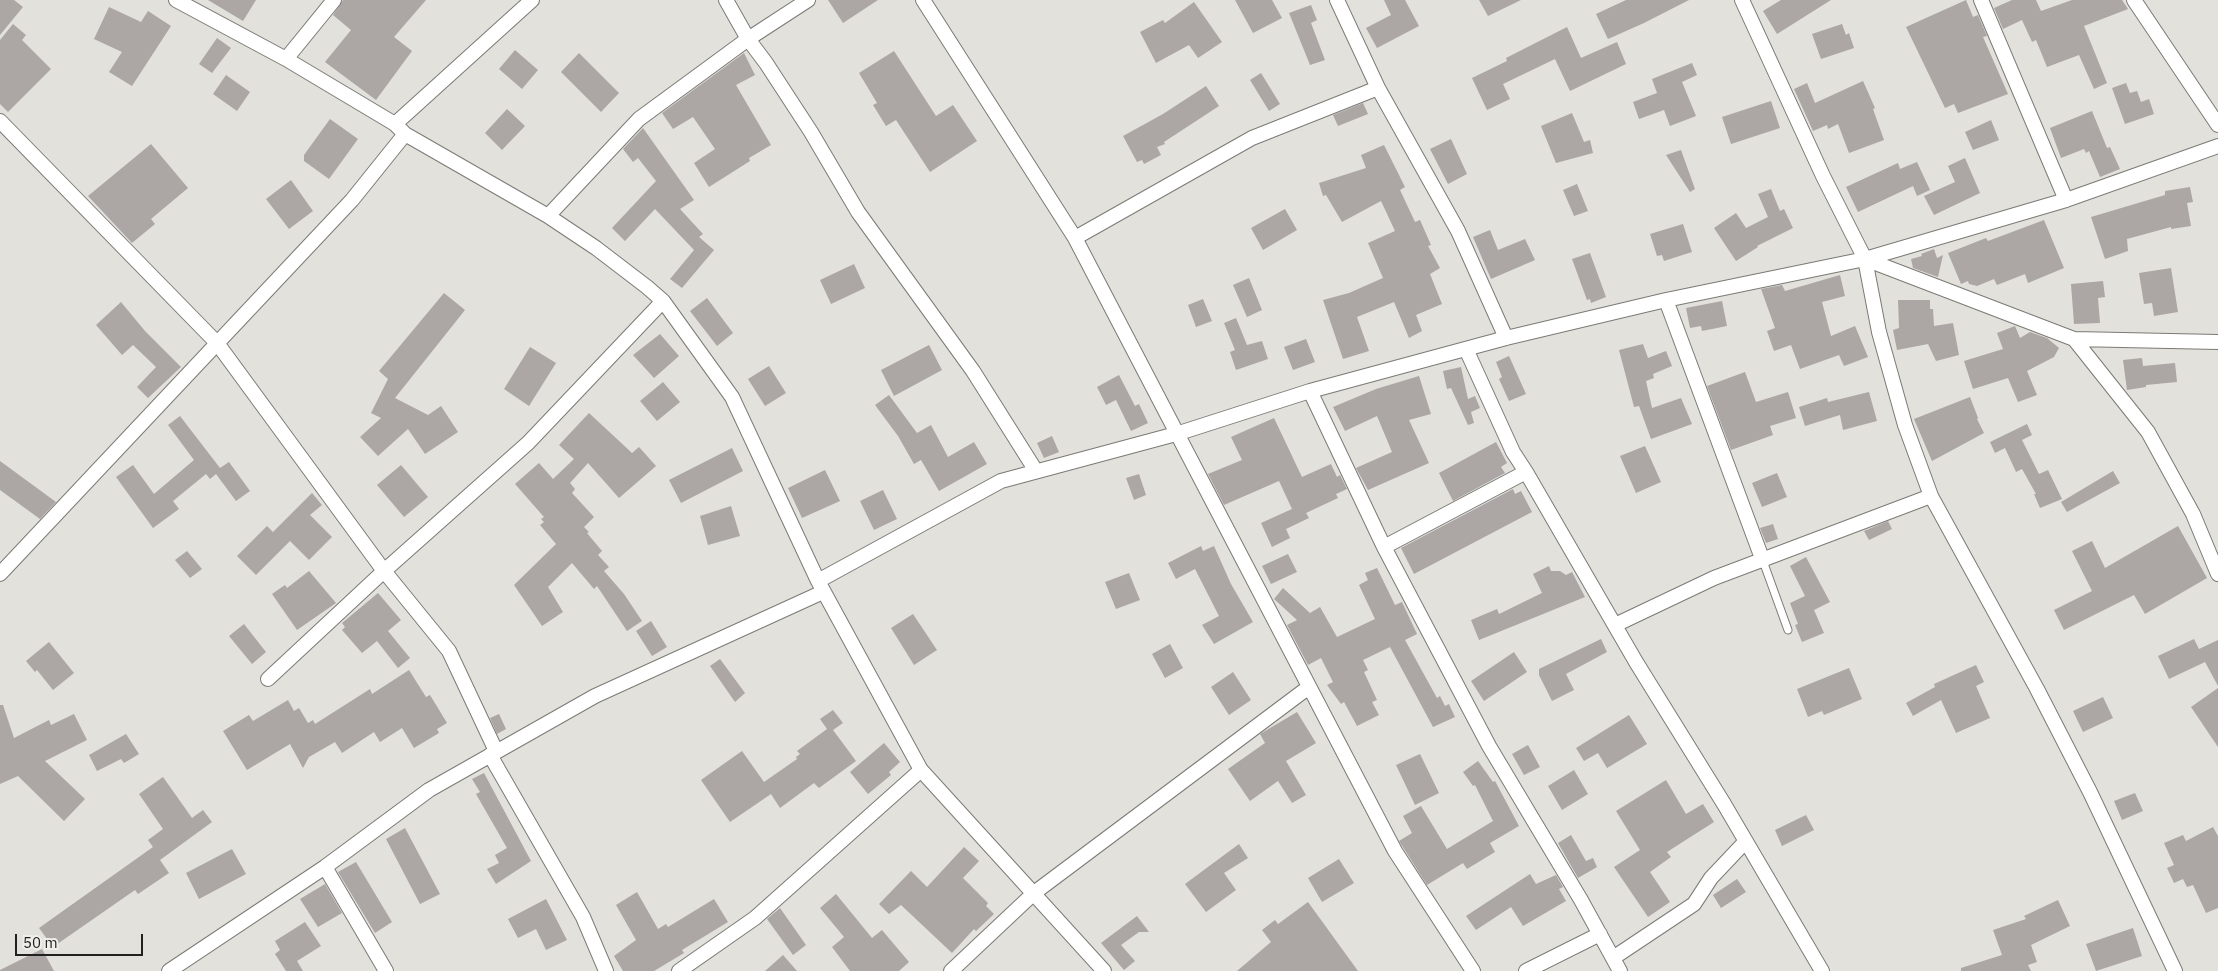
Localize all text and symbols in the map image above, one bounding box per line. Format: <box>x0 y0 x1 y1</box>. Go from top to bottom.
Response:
scale bar <box>18 924 145 956</box>
text: 50 m <box>23 933 58 952</box>

